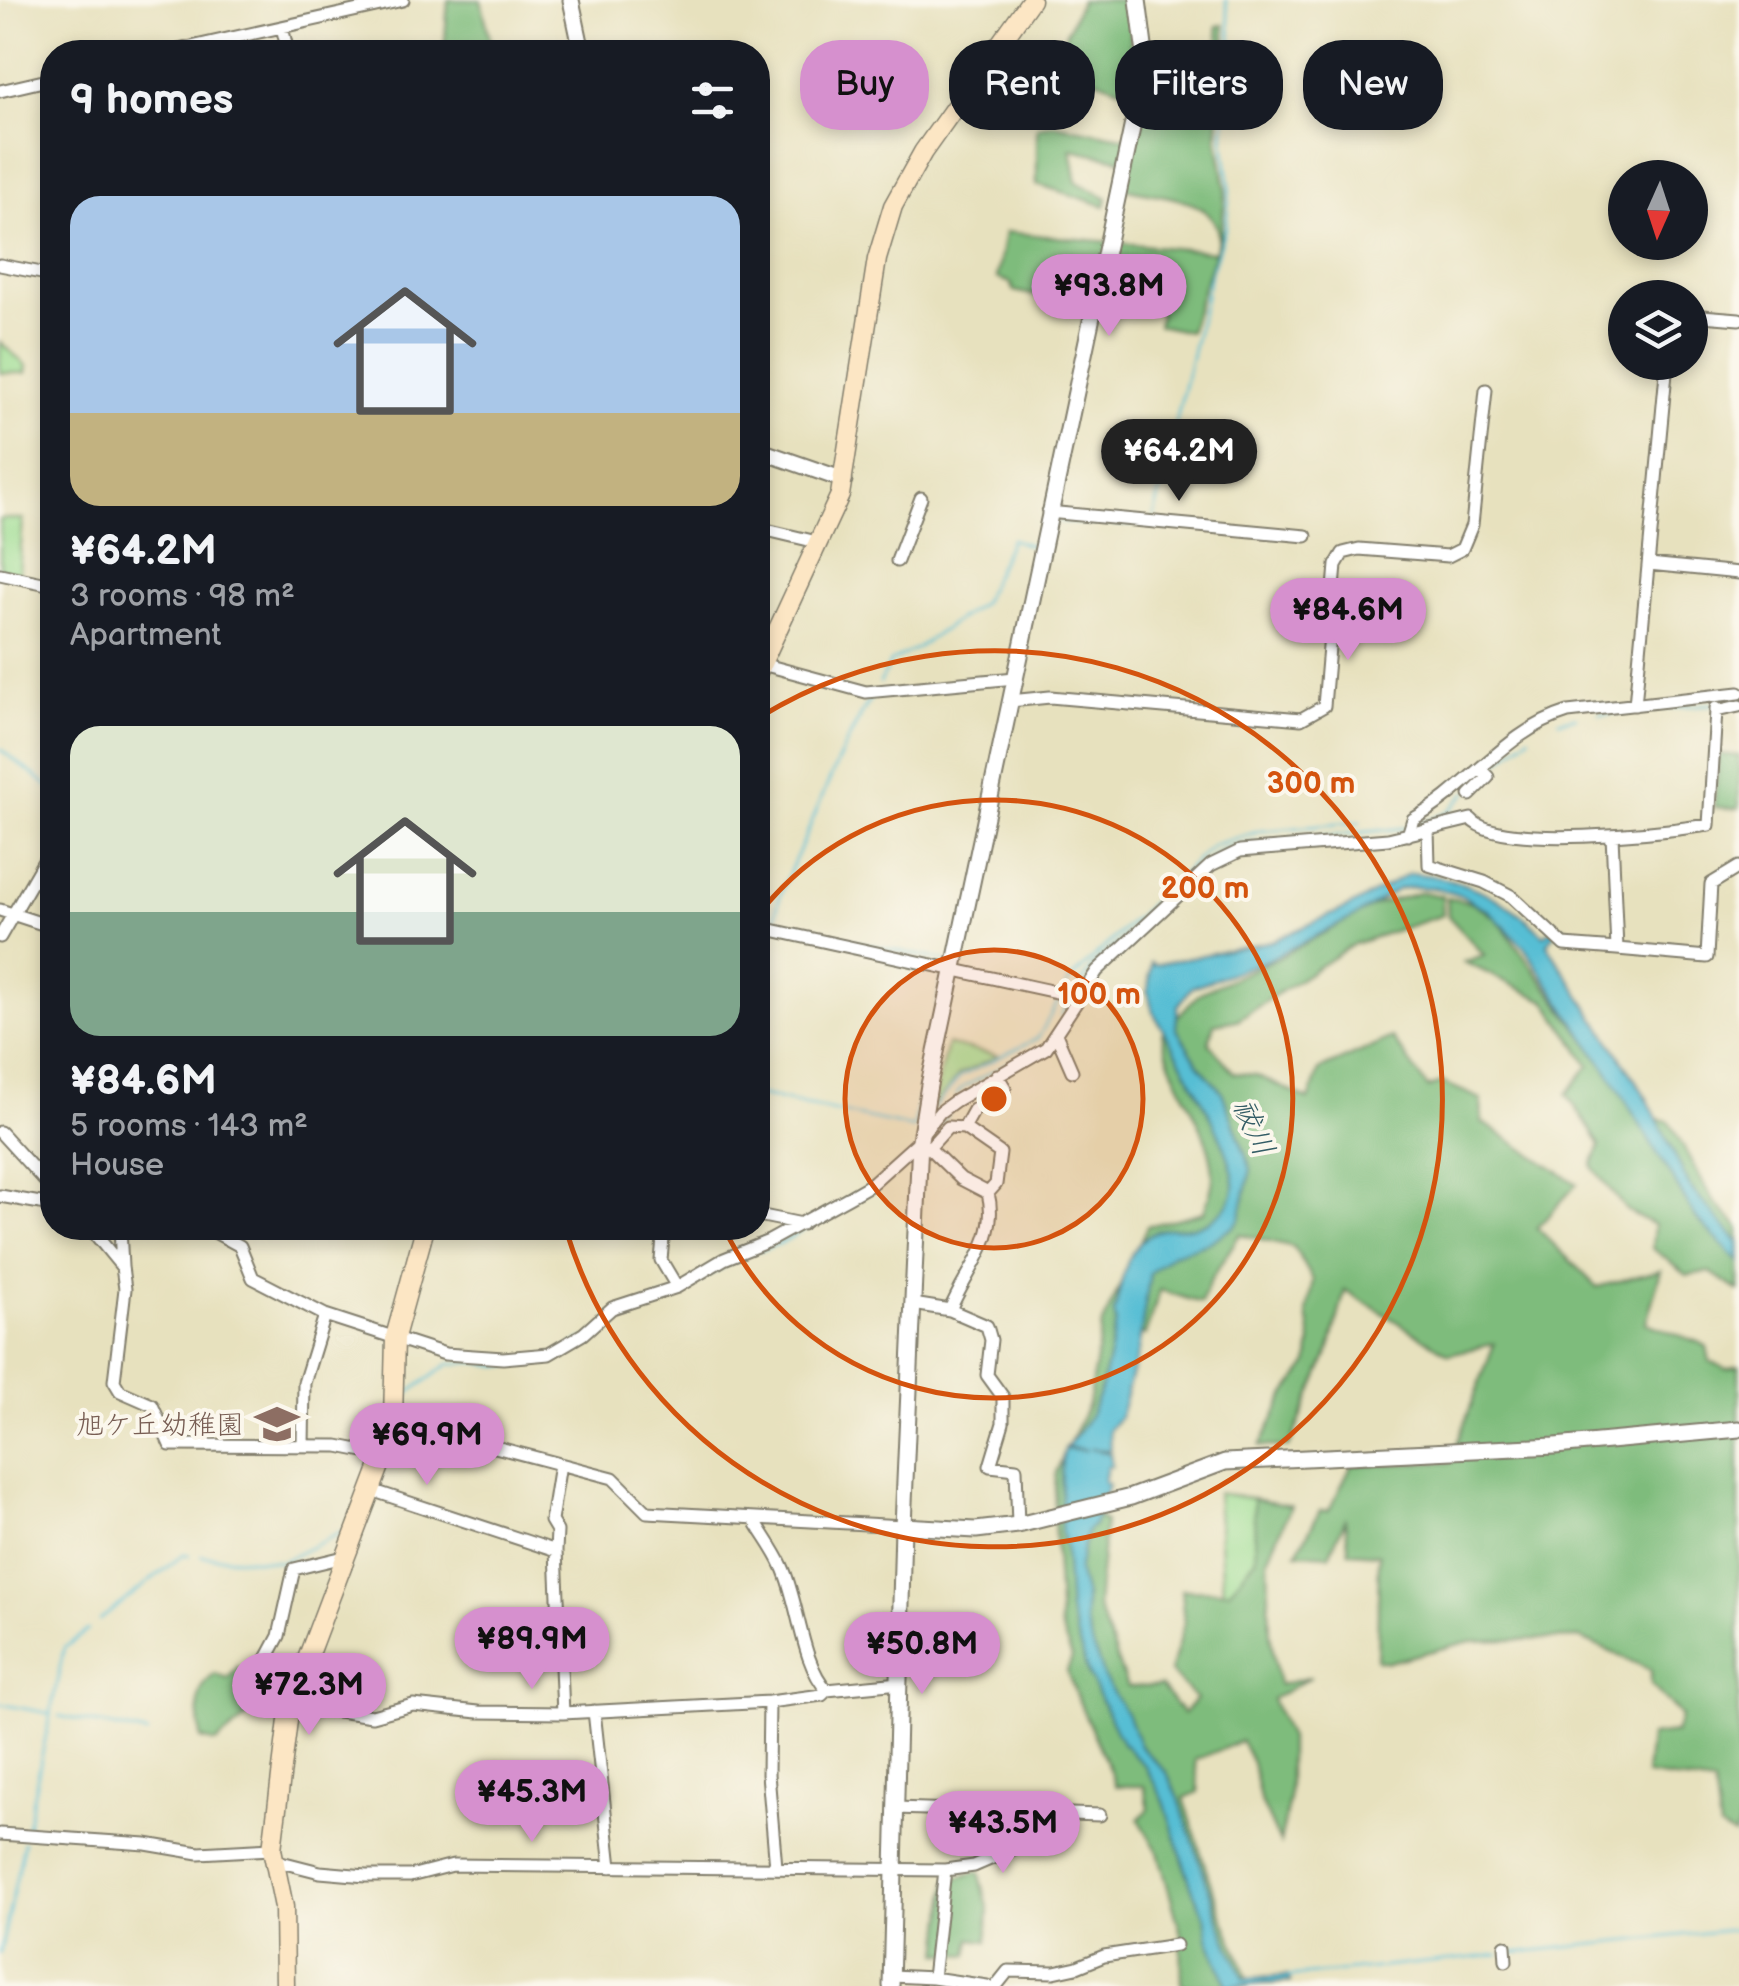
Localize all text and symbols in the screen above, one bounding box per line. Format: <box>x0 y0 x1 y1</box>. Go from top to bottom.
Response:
chip: Buy <box>800 40 929 130</box>
chip: Rent <box>949 40 1095 130</box>
chip: Filters <box>1115 40 1283 130</box>
chip: New <box>1303 40 1443 130</box>
icon: filters <box>685 73 740 128</box>
text: 9 homes <box>70 75 233 126</box>
north arrow <box>1608 160 1708 260</box>
map controls <box>1608 160 1708 380</box>
pin: ¥93.8M <box>1028 254 1190 339</box>
icon: home <box>315 261 495 441</box>
text: ¥93.8M <box>1054 267 1164 306</box>
button: layers <box>1608 280 1708 380</box>
pin: ¥64.2M <box>1098 419 1260 504</box>
text: ¥64.2M <box>1123 432 1235 471</box>
text: ¥64.2M <box>70 526 217 577</box>
text: 3 rooms · 98 m² <box>70 577 295 616</box>
pin: ¥84.6M <box>1267 578 1429 663</box>
text: ¥84.6M <box>1292 591 1404 630</box>
text: Apartment <box>70 616 221 655</box>
text: 300 m <box>1267 766 1355 802</box>
icon: home <box>315 791 495 971</box>
text: 200 m <box>1161 871 1249 907</box>
text: 100 m <box>1057 977 1141 1013</box>
text: ¥84.6M <box>70 1056 217 1107</box>
centre of rings <box>976 1081 1012 1117</box>
water label: 祓川 <box>1224 1093 1282 1162</box>
text: 5 rooms · 143 m² <box>70 1107 308 1146</box>
text: House <box>70 1146 164 1185</box>
school or university icon: 旭ケ丘幼稚園 <box>253 1400 301 1448</box>
pin: ¥69.9M <box>346 1403 508 1488</box>
place label: 旭ケ丘幼稚園 <box>76 1409 244 1442</box>
text: ¥69.9M <box>371 1416 483 1455</box>
pin: ¥89.9M <box>451 1607 613 1692</box>
pin: ¥50.8M <box>841 1612 1003 1697</box>
text: ¥89.9M <box>476 1620 588 1659</box>
text: ¥50.8M <box>866 1625 978 1664</box>
pin: ¥72.3M <box>228 1653 390 1738</box>
text: ¥72.3M <box>254 1666 364 1705</box>
pin: ¥45.3M <box>451 1760 613 1845</box>
text: ¥45.3M <box>477 1773 587 1812</box>
pin: ¥43.5M <box>922 1791 1084 1876</box>
text: ¥43.5M <box>948 1804 1058 1843</box>

